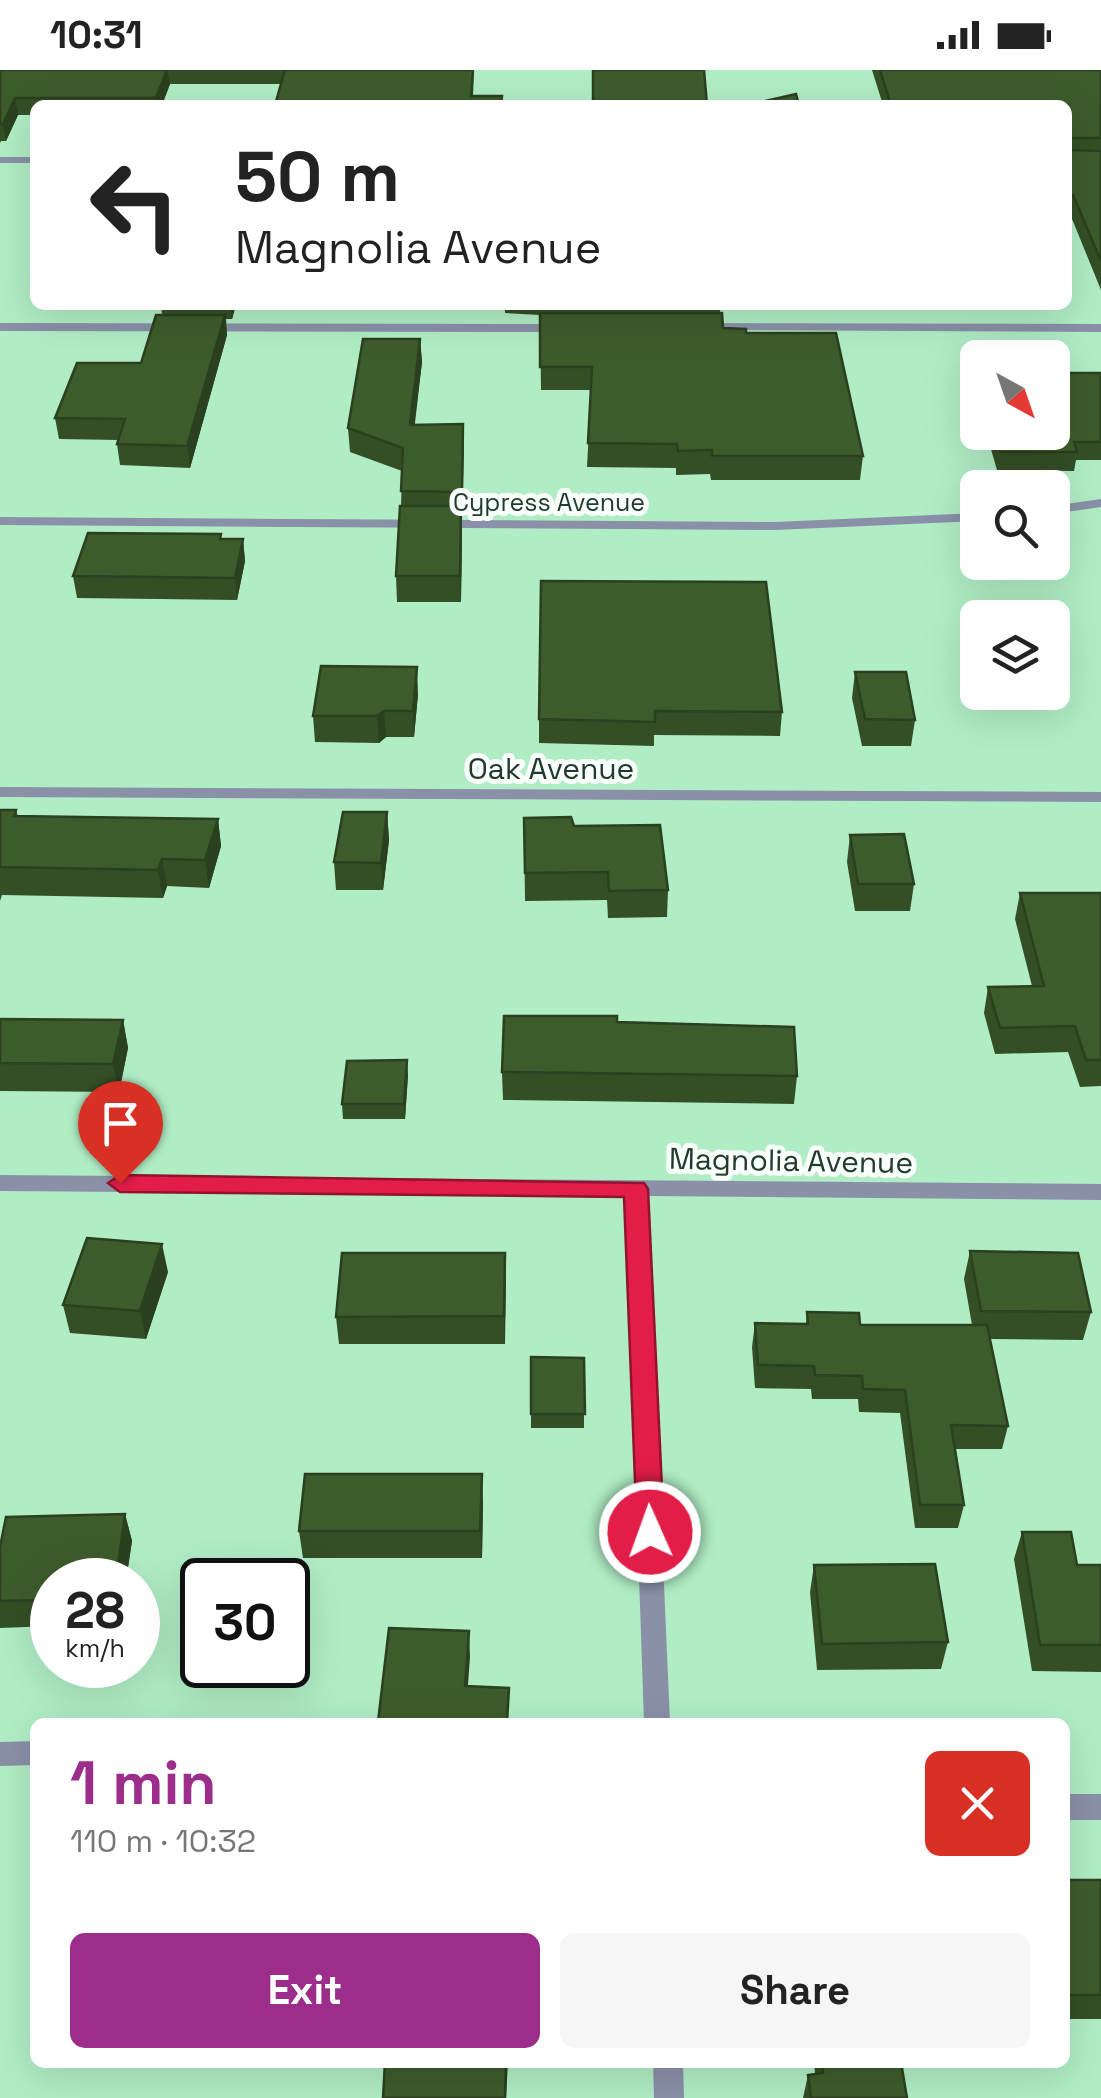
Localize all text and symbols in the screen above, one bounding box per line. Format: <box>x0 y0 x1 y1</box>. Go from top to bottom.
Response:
text: 10:31 <box>50 11 143 59</box>
text: 50 m <box>235 132 400 221</box>
icon: left <box>70 140 200 270</box>
text: Magnolia Avenue <box>235 219 601 276</box>
north arrow <box>960 340 1070 450</box>
map controls <box>960 340 1070 710</box>
button: search <box>960 470 1070 580</box>
street label: Cypress Avenue <box>453 486 645 518</box>
button: layers <box>960 600 1070 710</box>
street label: Oak Avenue <box>468 749 634 788</box>
pin <box>78 1081 163 1184</box>
icon: arrive <box>93 1096 148 1151</box>
street label: Magnolia Avenue <box>669 1139 913 1182</box>
position arrow <box>598 1480 702 1584</box>
speed limit sign: 30 <box>180 1558 310 1688</box>
text: 28 <box>65 1579 125 1643</box>
text: km/h <box>65 1632 125 1664</box>
text: 1 min <box>70 1745 217 1822</box>
button: close <box>925 1751 1030 1856</box>
text: 110 m · 10:32 <box>70 1821 256 1861</box>
button: Exit <box>70 1933 540 2048</box>
button: Share <box>560 1933 1030 2048</box>

